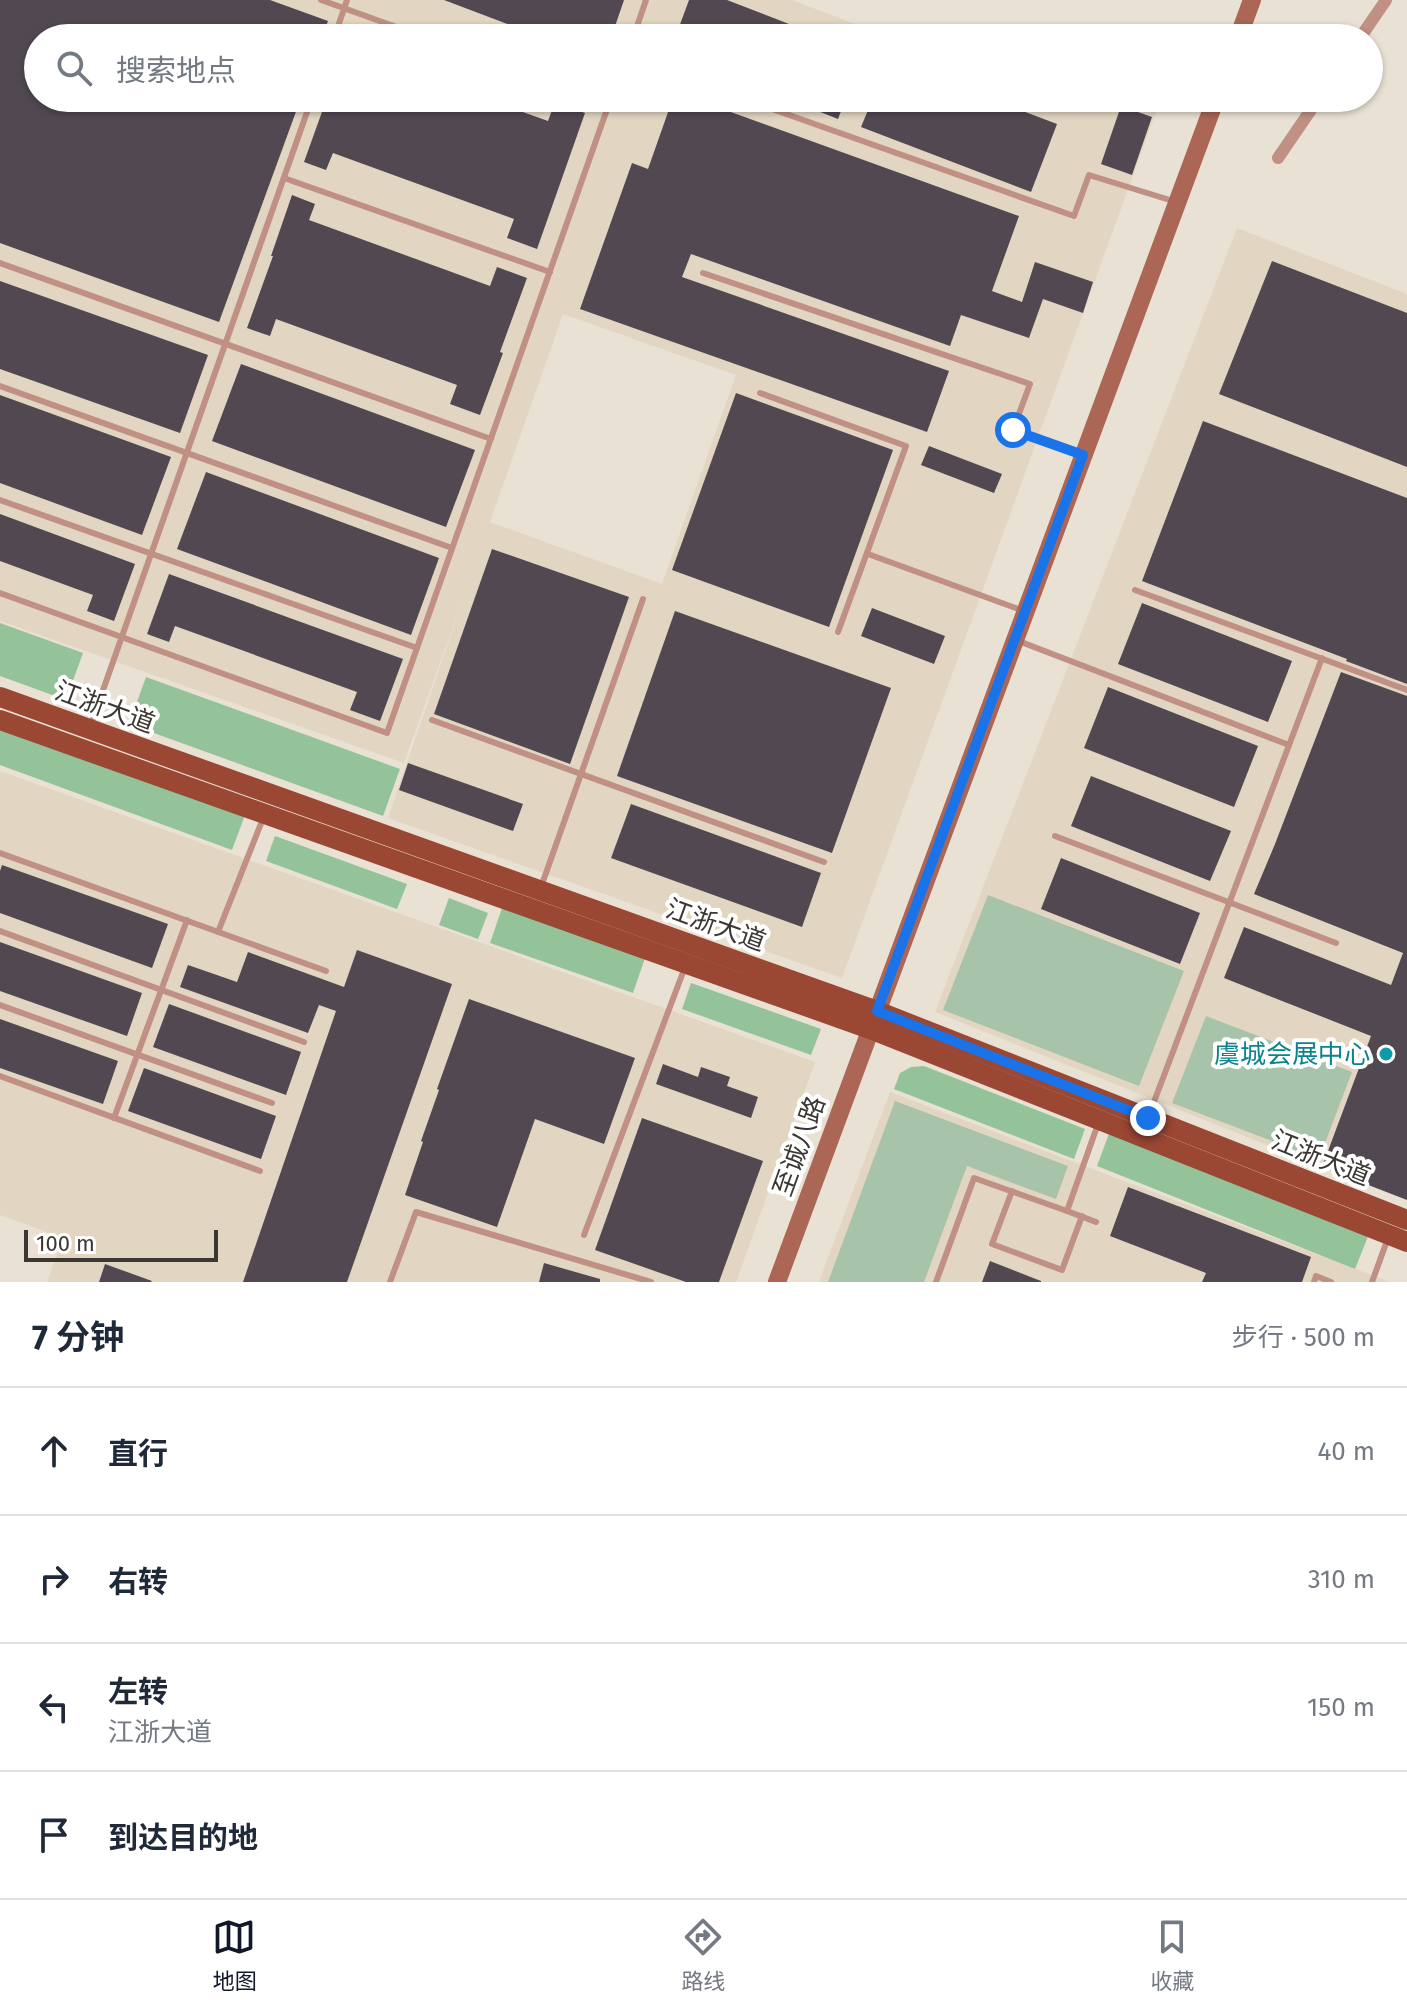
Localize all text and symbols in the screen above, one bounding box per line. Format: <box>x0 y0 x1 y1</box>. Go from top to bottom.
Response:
search box <box>24 24 1383 112</box>
icon: search <box>52 46 96 90</box>
text: 搜索地点 <box>116 53 236 89</box>
route start <box>995 412 1031 448</box>
street label: 江浙大道 <box>51 675 159 740</box>
street label: 江浙大道 <box>662 893 770 958</box>
place label: 虞城会展中心 <box>1214 1039 1370 1070</box>
marker: 虞城会展中心 <box>1377 1045 1395 1063</box>
street label: 至诚八路 <box>767 1092 832 1200</box>
route end <box>1130 1100 1166 1136</box>
street label: 江浙大道 <box>1267 1125 1375 1192</box>
scale bar <box>24 1226 218 1262</box>
text: 100 m <box>36 1230 95 1257</box>
text: 7 分钟 <box>32 1317 124 1358</box>
text: 步行 · 500 m <box>1232 1322 1375 1353</box>
icon: ahead <box>32 1429 76 1473</box>
text: 直行 <box>108 1436 168 1472</box>
text: 40 m <box>1317 1436 1375 1467</box>
icon: right <box>32 1557 76 1601</box>
text: 右转 <box>108 1564 168 1600</box>
text: 310 m <box>1308 1564 1375 1595</box>
text: 左转 <box>108 1674 168 1710</box>
icon: left <box>32 1685 76 1729</box>
text: 150 m <box>1307 1692 1375 1723</box>
text: 江浙大道 <box>108 1717 212 1748</box>
icon: arrive <box>32 1813 76 1857</box>
text: 到达目的地 <box>108 1820 258 1856</box>
tab: 地图 <box>212 1915 257 1995</box>
tab: 路线 <box>681 1915 726 1995</box>
tab: 收藏 <box>1150 1915 1195 1995</box>

